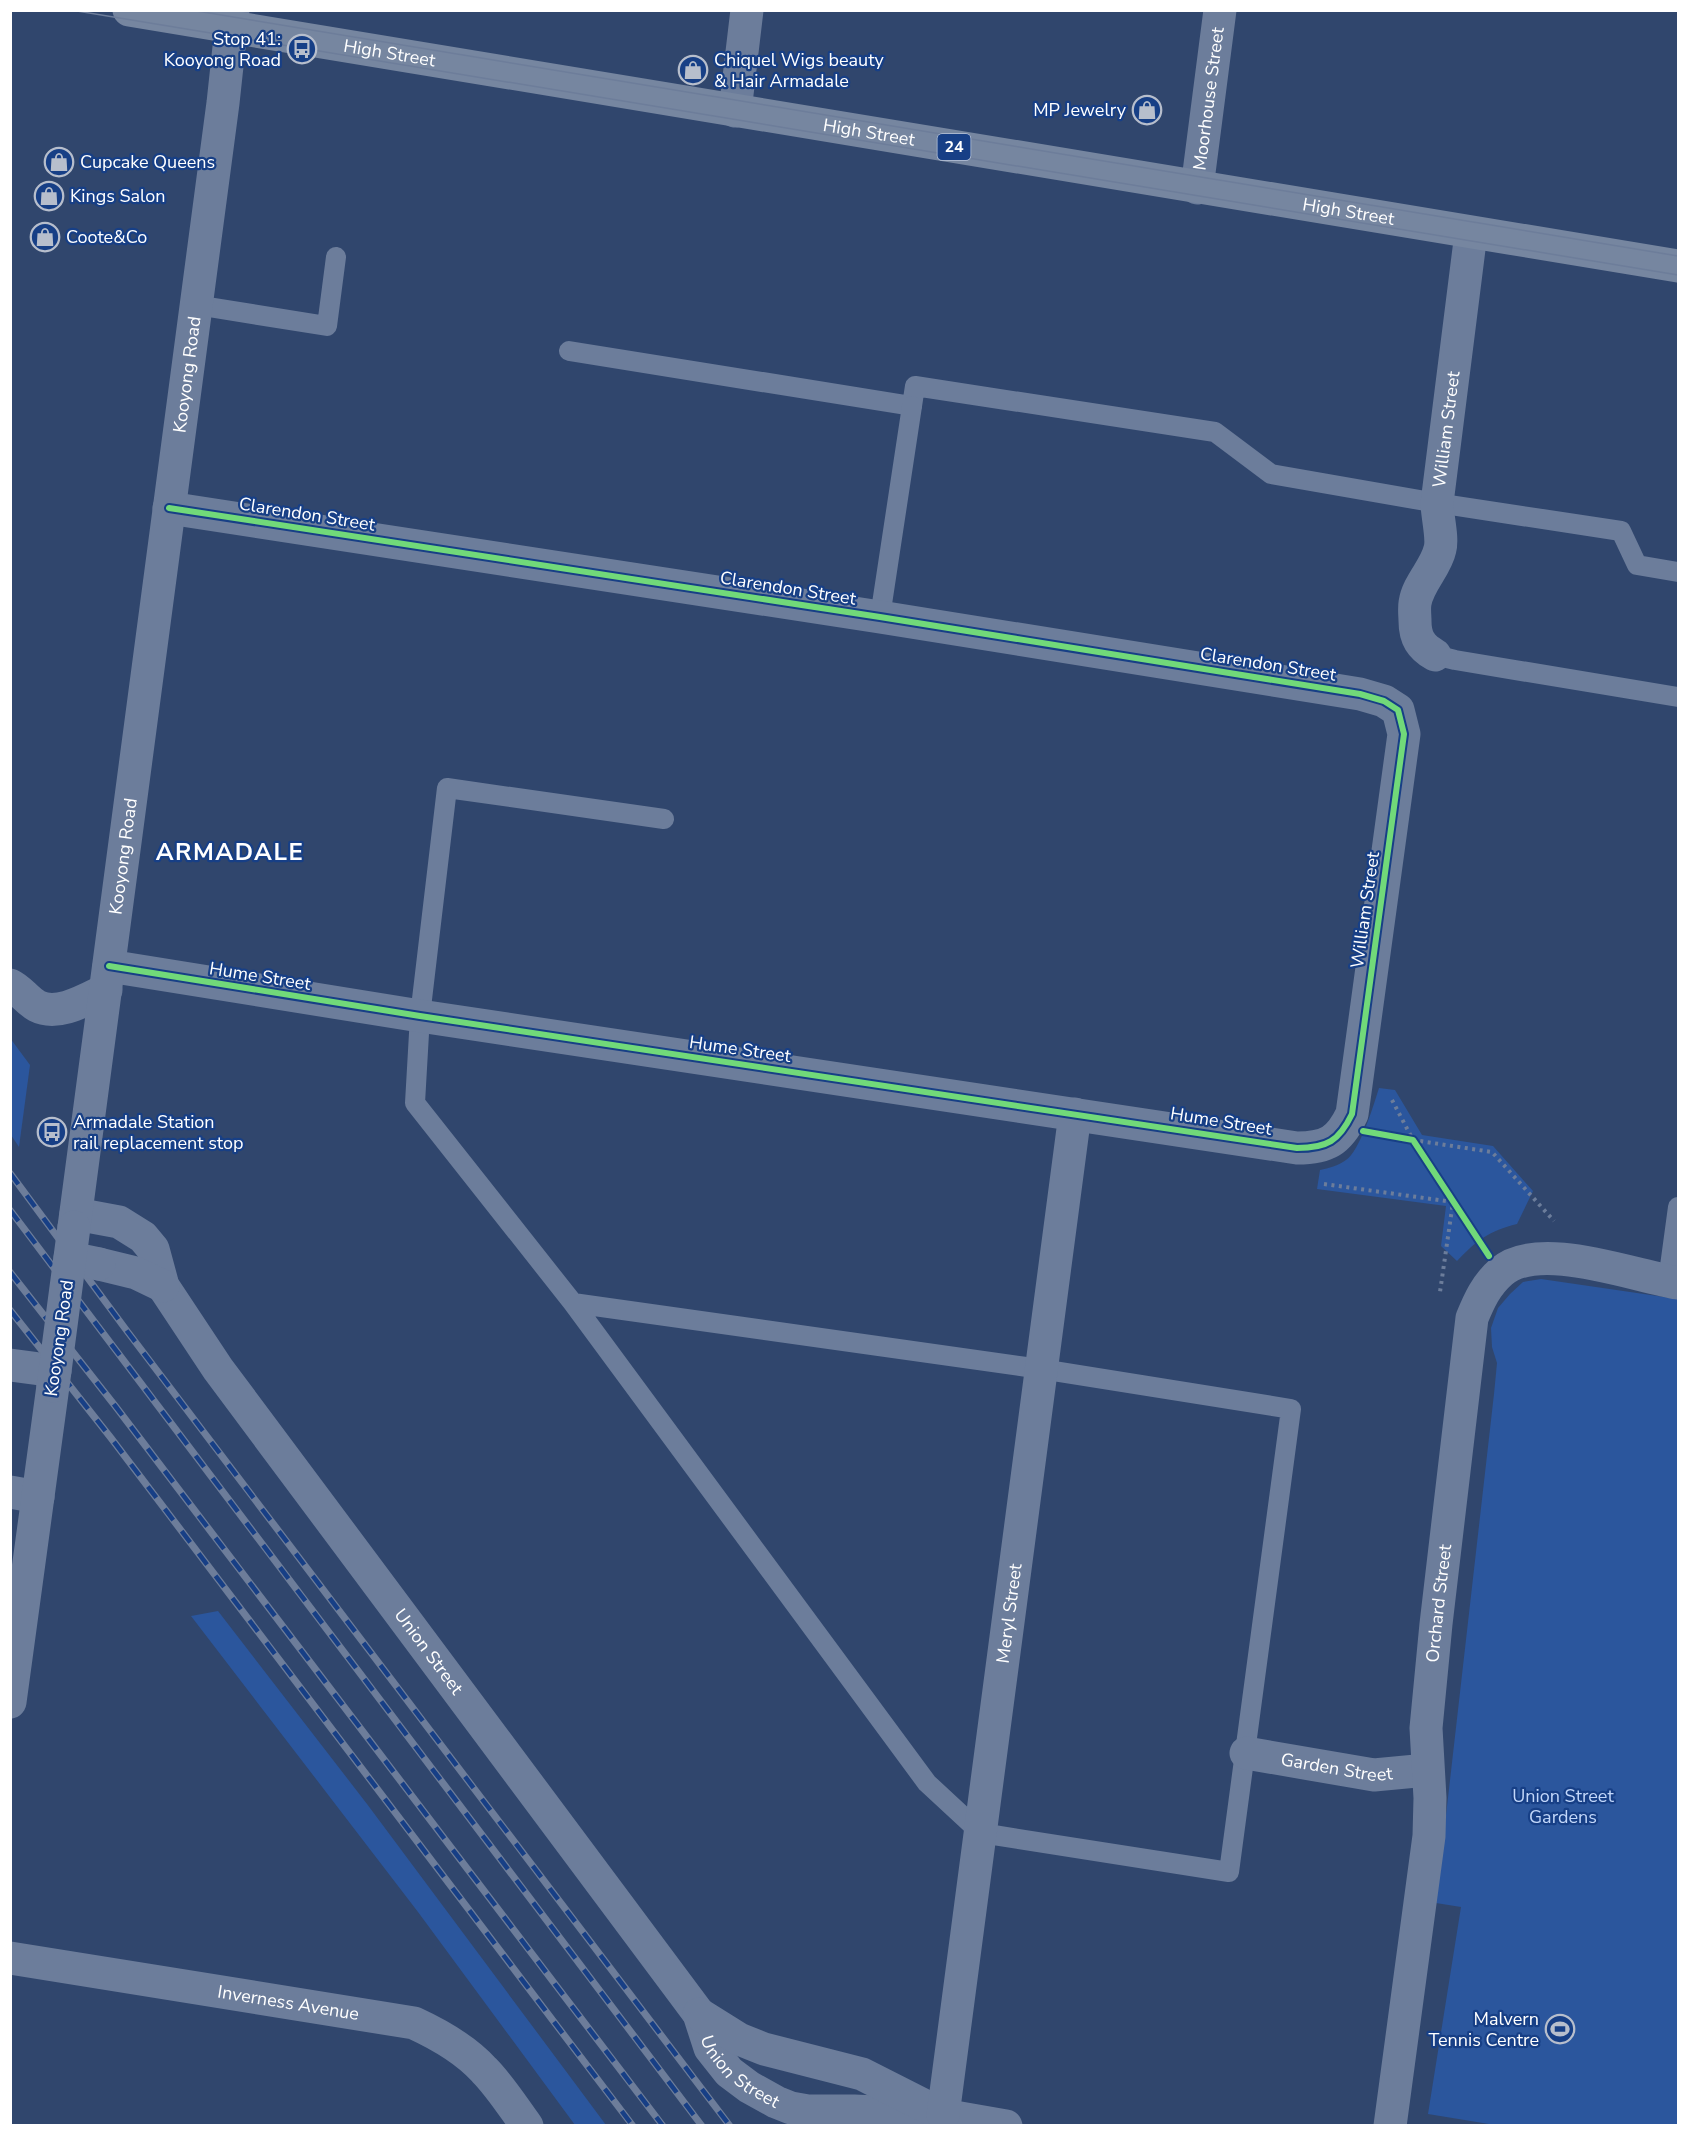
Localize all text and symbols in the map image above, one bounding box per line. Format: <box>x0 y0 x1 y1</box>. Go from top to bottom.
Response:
street label: Moorhouse Street <box>1187 25 1230 172</box>
place label: Stop 41: Kooyong Road <box>164 27 281 72</box>
bus stop icon: Stop 41: Kooyong Road <box>286 33 318 65</box>
street label: High Street <box>342 34 438 73</box>
place label: Chiquel Wigs beauty & Hair Armadale <box>714 48 885 93</box>
shop icon: Chiquel Wigs beauty & Hair Armadale <box>677 54 709 86</box>
shop icon: MP Jewelry <box>1131 94 1163 126</box>
place label: MP Jewelry <box>1033 98 1127 122</box>
street label: High Street <box>821 113 917 152</box>
road number: 24 <box>938 134 970 160</box>
shop icon: Cupcake Queens <box>43 146 75 178</box>
place label: Cupcake Queens <box>80 150 215 174</box>
shop icon: Kings Salon <box>33 180 65 212</box>
place label: Kings Salon <box>70 184 166 208</box>
street label: High Street <box>1301 192 1397 231</box>
shop icon: Coote&Co <box>29 221 61 253</box>
place label: Coote&Co <box>66 225 147 249</box>
street label: Kooyong Road <box>167 315 207 434</box>
street label: William Street <box>1427 369 1466 489</box>
street label: Clarendon Street <box>237 491 378 537</box>
street label: Clarendon Street <box>718 565 859 611</box>
street label: Clarendon Street <box>1198 641 1339 687</box>
street label: Kooyong Road <box>104 796 143 916</box>
district label: ARMADALE <box>156 836 304 868</box>
street label: William Street <box>1345 849 1385 970</box>
street label: Hume Street <box>207 956 313 996</box>
street label: Hume Street <box>688 1030 793 1068</box>
street label: Hume Street <box>1168 1101 1274 1141</box>
place label: Armadale Station rail replacement stop <box>73 1110 243 1155</box>
bus stop icon: Armadale Station rail replacement stop <box>36 1116 68 1148</box>
street label: Kooyong Road <box>39 1278 79 1398</box>
street label: Orchard Street <box>1420 1542 1457 1664</box>
street label: Meryl Street <box>991 1561 1028 1665</box>
street label: Union Street <box>389 1604 469 1700</box>
street label: Garden Street <box>1279 1747 1394 1787</box>
park label: Union Street Gardens <box>1512 1784 1614 1829</box>
street label: Inverness Avenue <box>216 1980 361 2026</box>
place label: Malvern Tennis Centre <box>1429 2007 1539 2052</box>
sports icon: Malvern Tennis Centre <box>1544 2013 1576 2045</box>
street label: Union Street <box>695 2032 785 2114</box>

